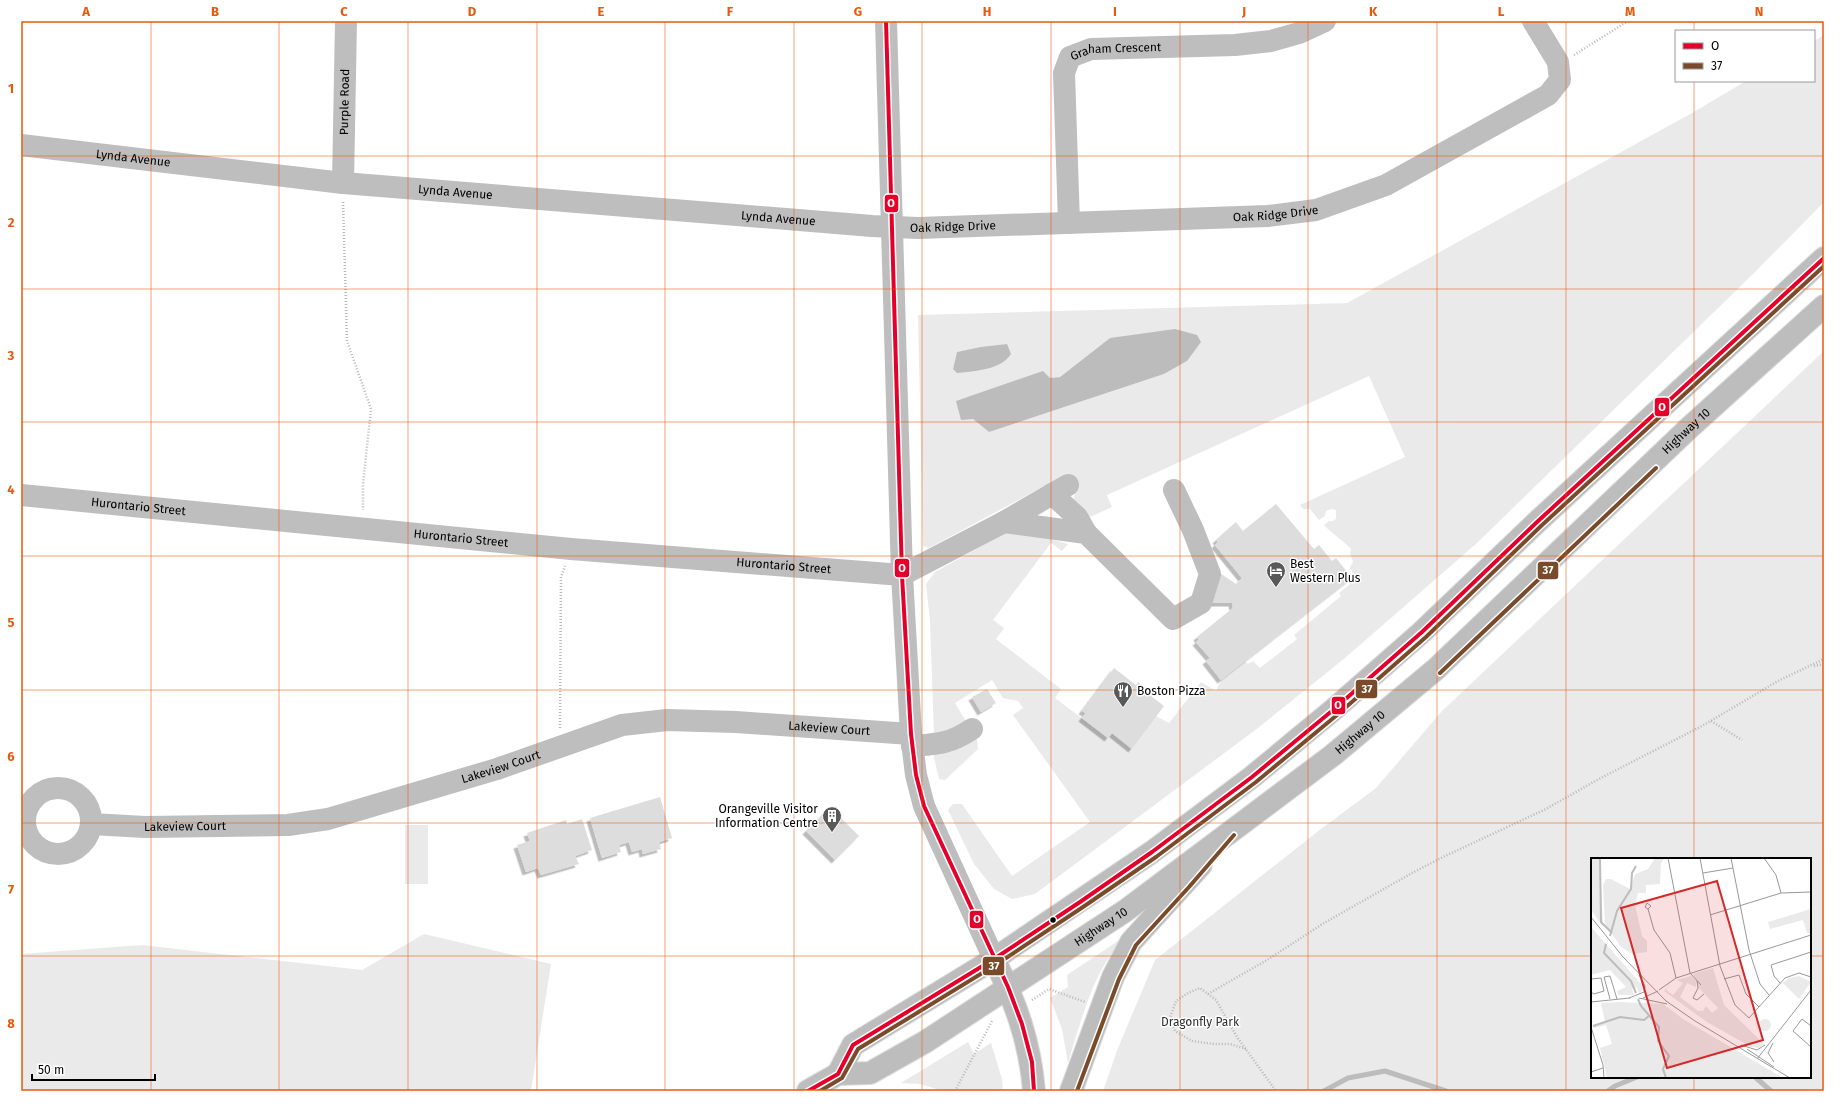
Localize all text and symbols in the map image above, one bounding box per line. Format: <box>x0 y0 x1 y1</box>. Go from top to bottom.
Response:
text: A <box>81 4 90 19</box>
text: B <box>211 4 219 19</box>
text: C <box>340 4 348 19</box>
text: D <box>468 4 477 19</box>
text: E <box>598 4 605 19</box>
text: F <box>727 4 734 19</box>
text: G <box>854 4 862 19</box>
text: H <box>983 4 991 19</box>
text: I <box>1113 4 1117 19</box>
text: J <box>1241 4 1246 19</box>
text: K <box>1369 4 1378 19</box>
text: L <box>1498 4 1505 19</box>
text: M <box>1625 4 1635 19</box>
text: N <box>1755 4 1763 19</box>
legend <box>1675 30 1815 82</box>
text: O <box>1711 39 1719 53</box>
street label: Graham Crescent <box>1068 40 1162 63</box>
text: 37 <box>1711 59 1722 73</box>
street label: Purple Road <box>337 69 352 135</box>
text: 1 <box>8 81 14 96</box>
street label: Lynda Avenue <box>95 147 171 170</box>
street label: Lynda Avenue <box>418 182 493 202</box>
line badge: O <box>884 194 899 213</box>
text: O <box>887 197 895 210</box>
street label: Oak Ridge Drive <box>1233 203 1319 224</box>
street label: Lynda Avenue <box>740 208 816 228</box>
text: 2 <box>8 215 15 230</box>
street label: Oak Ridge Drive <box>910 218 996 235</box>
text: 3 <box>7 348 15 363</box>
line badge: O <box>1654 397 1670 417</box>
text: O <box>1658 401 1666 414</box>
street label: Highway 10 <box>1659 405 1713 457</box>
text: 4 <box>7 482 15 497</box>
street label: Hurontario Street <box>90 495 187 518</box>
street label: Hurontario Street <box>413 527 510 550</box>
street label: Hurontario Street <box>736 555 832 576</box>
place label: Best Western Plus <box>1290 557 1361 585</box>
line badge: O <box>894 558 910 578</box>
hotel icon: Best Western Plus <box>1265 560 1287 588</box>
line badge: 37 <box>1537 561 1559 580</box>
text: O <box>898 562 906 575</box>
text: 37 <box>1542 564 1553 577</box>
text: 5 <box>8 615 15 630</box>
line badge: 37 <box>1355 679 1378 699</box>
restaurant icon: Boston Pizza <box>1112 680 1134 708</box>
text: 37 <box>1361 683 1372 696</box>
place label: Boston Pizza <box>1137 684 1205 698</box>
line badge: O <box>1331 696 1346 715</box>
text: O <box>1334 699 1342 712</box>
street label: Highway 10 <box>1332 707 1388 757</box>
street label: Lakeview Court <box>788 719 871 738</box>
street label: Lakeview Court <box>460 747 543 786</box>
text: 6 <box>7 749 15 764</box>
place label: Orangeville Visitor Information Centre <box>715 802 818 830</box>
building icon: Orangeville Visitor Information Centre <box>821 805 843 833</box>
street label: Lakeview Court <box>144 819 227 834</box>
inset map <box>1591 858 1811 1078</box>
text: 7 <box>8 882 14 897</box>
street label: Highway 10 <box>1072 904 1130 949</box>
line badge: O <box>969 910 984 929</box>
text: O <box>973 913 981 926</box>
unlabelled marker <box>1048 915 1058 925</box>
line badge: 37 <box>982 956 1005 976</box>
text: 37 <box>988 960 999 973</box>
park label: Dragonfly Park <box>1161 1015 1240 1029</box>
text: 8 <box>7 1016 15 1031</box>
scale bar <box>32 1056 155 1082</box>
text: 50 m <box>38 1063 64 1077</box>

